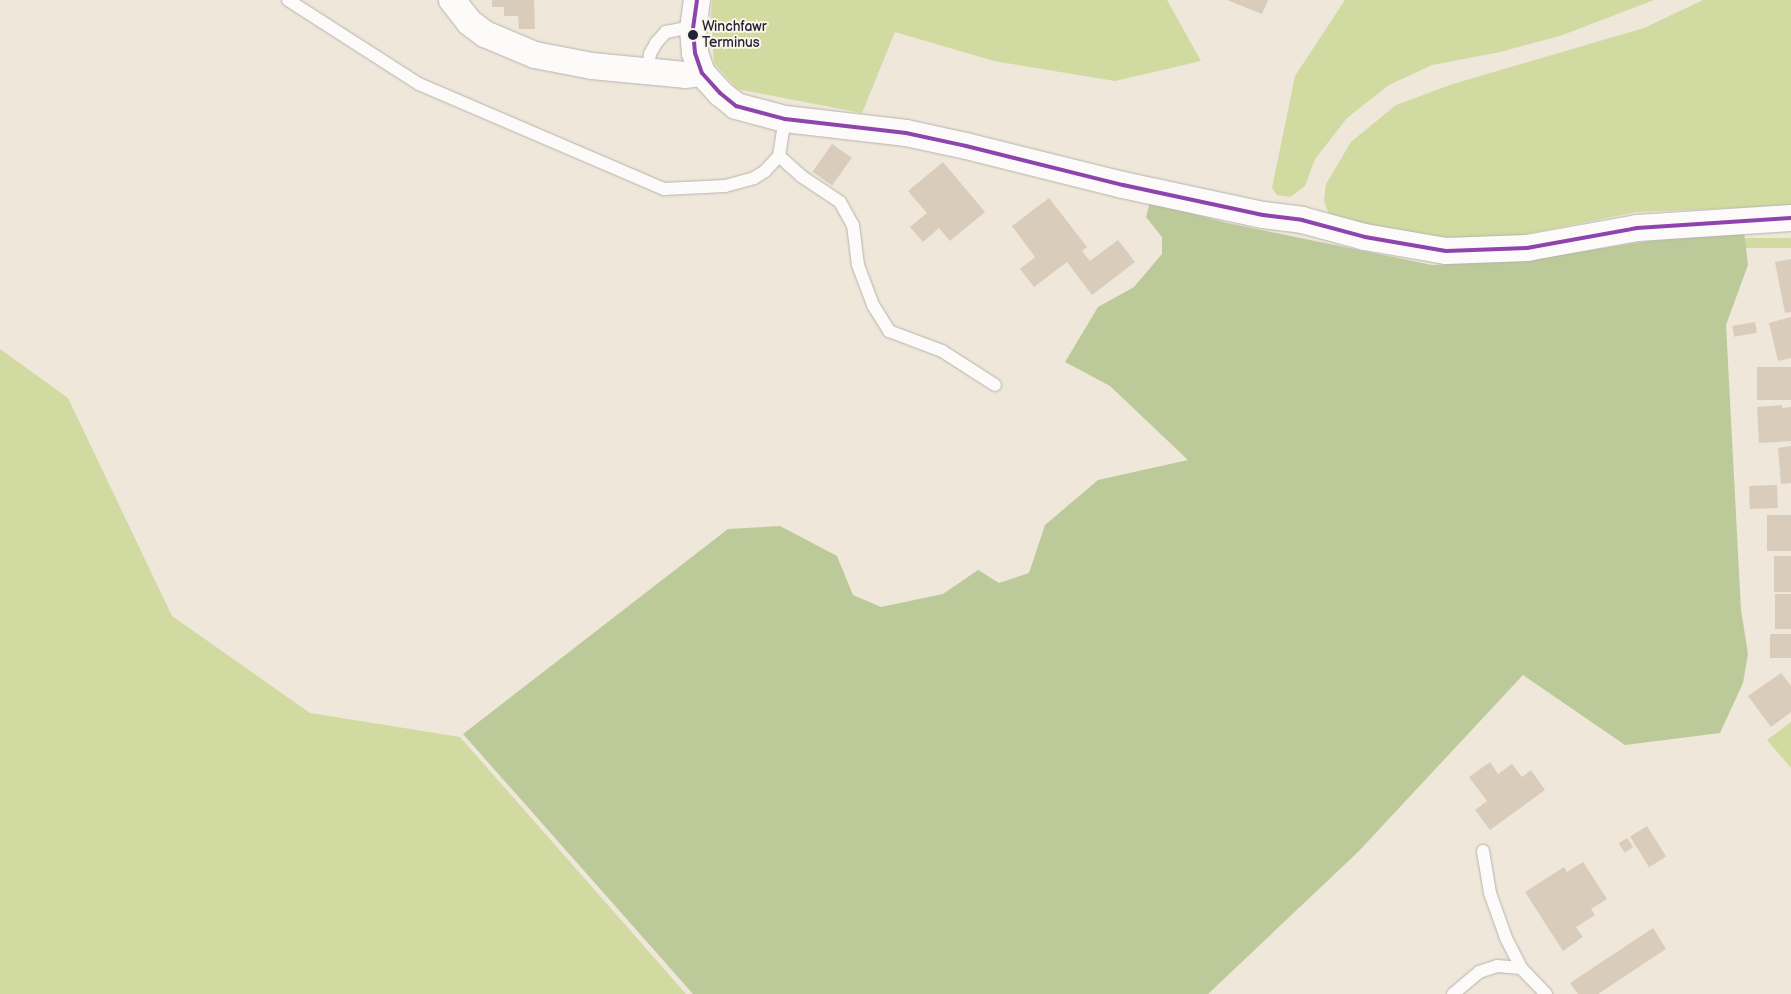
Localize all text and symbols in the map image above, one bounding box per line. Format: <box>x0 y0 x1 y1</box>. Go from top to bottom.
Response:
place label: Winchfawr Terminus <box>702 19 767 52</box>
marker: Winchfawr Terminus <box>688 30 698 40</box>

